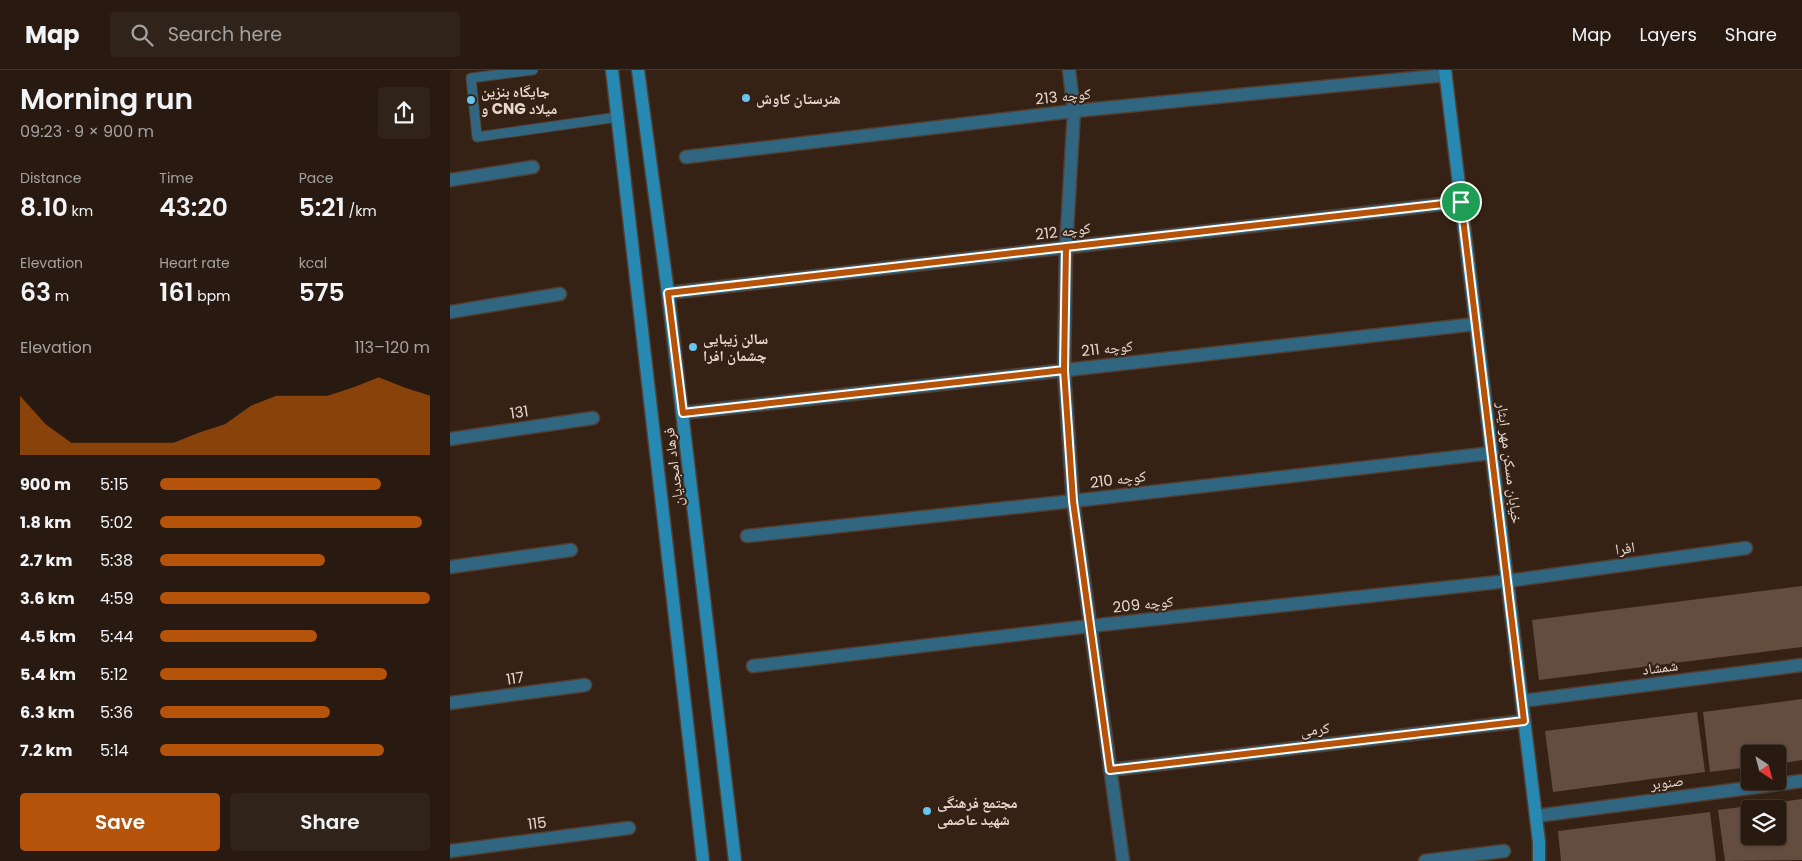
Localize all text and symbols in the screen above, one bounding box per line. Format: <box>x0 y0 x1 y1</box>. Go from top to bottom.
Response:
search box <box>110 12 460 57</box>
text: Map <box>25 18 80 51</box>
icon: search <box>128 21 156 49</box>
text: Search here <box>168 21 282 48</box>
text: Map <box>1572 22 1612 47</box>
text: Layers <box>1640 22 1697 47</box>
text: Share <box>1725 22 1777 47</box>
text: Morning run <box>20 80 193 119</box>
place label: جایگاه بنزین و CNG میلاد <box>481 81 557 119</box>
street label: کوچه 213 <box>1034 83 1092 109</box>
button: share <box>378 87 430 139</box>
place label: هنرستان کاوش <box>756 88 841 109</box>
marker: هنرستان کاوش <box>740 92 752 104</box>
marker: جایگاه بنزین و CNG میلاد <box>465 94 477 106</box>
text: 09:23 · 9 × 900 m <box>20 120 154 143</box>
text: Distance <box>20 168 81 188</box>
text: Time <box>159 168 193 188</box>
text: Pace <box>299 168 333 188</box>
pin <box>1440 181 1482 223</box>
icon: arrive <box>1447 188 1475 216</box>
text: 8.10 <box>20 190 68 225</box>
text: 43:20 <box>159 190 228 225</box>
text: 5:21 <box>299 190 345 225</box>
text: km <box>68 201 93 221</box>
text: /km <box>345 201 377 221</box>
street label: کوچه 212 <box>1034 217 1092 245</box>
text: Elevation <box>20 253 83 273</box>
text: Heart rate <box>159 253 230 273</box>
text: kcal <box>299 253 327 273</box>
text: 63 <box>20 275 51 310</box>
text: 161 <box>159 275 193 310</box>
text: 575 <box>299 275 345 310</box>
text: m <box>51 286 69 306</box>
text: bpm <box>193 286 231 306</box>
place label: سالن زیبایی چشمان افرا <box>703 328 768 366</box>
street label: کوچه 211 <box>1080 335 1134 361</box>
text: Elevation <box>20 336 92 359</box>
text: 113–120 m <box>354 336 430 359</box>
marker: سالن زیبایی چشمان افرا <box>687 341 699 353</box>
street label: 131 <box>508 400 530 424</box>
street label: خیابان مسکن مهر ایثار <box>1492 400 1528 525</box>
street label: فرهاد امجدیان <box>658 426 688 508</box>
street label: کوچه 210 <box>1089 465 1147 493</box>
text: 900 m <box>20 473 71 496</box>
text: 5:15 <box>100 473 129 496</box>
text: 1.8 km <box>20 511 71 534</box>
text: 5:02 <box>100 511 133 534</box>
street label: افرا <box>1614 536 1636 560</box>
text: 2.7 km <box>20 549 72 572</box>
text: 5:38 <box>100 549 133 572</box>
text: 3.6 km <box>20 587 75 610</box>
text: 4:59 <box>100 587 134 610</box>
street label: کوچه 209 <box>1112 590 1174 618</box>
text: 4.5 km <box>20 625 76 648</box>
text: 5:44 <box>100 625 134 648</box>
street label: شمشاد <box>1641 654 1679 680</box>
text: 5.4 km <box>20 663 76 686</box>
text: 5:12 <box>100 663 128 686</box>
street label: 117 <box>505 666 525 690</box>
text: 6.3 km <box>20 701 75 724</box>
text: 5:36 <box>100 701 133 724</box>
street label: کرمی <box>1299 717 1331 741</box>
text: 7.2 km <box>20 739 72 762</box>
text: 5:14 <box>100 739 129 762</box>
north arrow <box>1741 745 1786 790</box>
map controls <box>1741 745 1786 845</box>
street label: صنوبر <box>1648 770 1685 795</box>
place label: مجتمع فرهنگی شهید عاصمی <box>937 792 1018 830</box>
button: Save <box>20 793 220 851</box>
button: Share <box>230 793 430 851</box>
button: layers <box>1741 800 1786 845</box>
marker: مجتمع فرهنگی شهید عاصمی <box>921 805 933 817</box>
street label: 115 <box>526 811 548 835</box>

